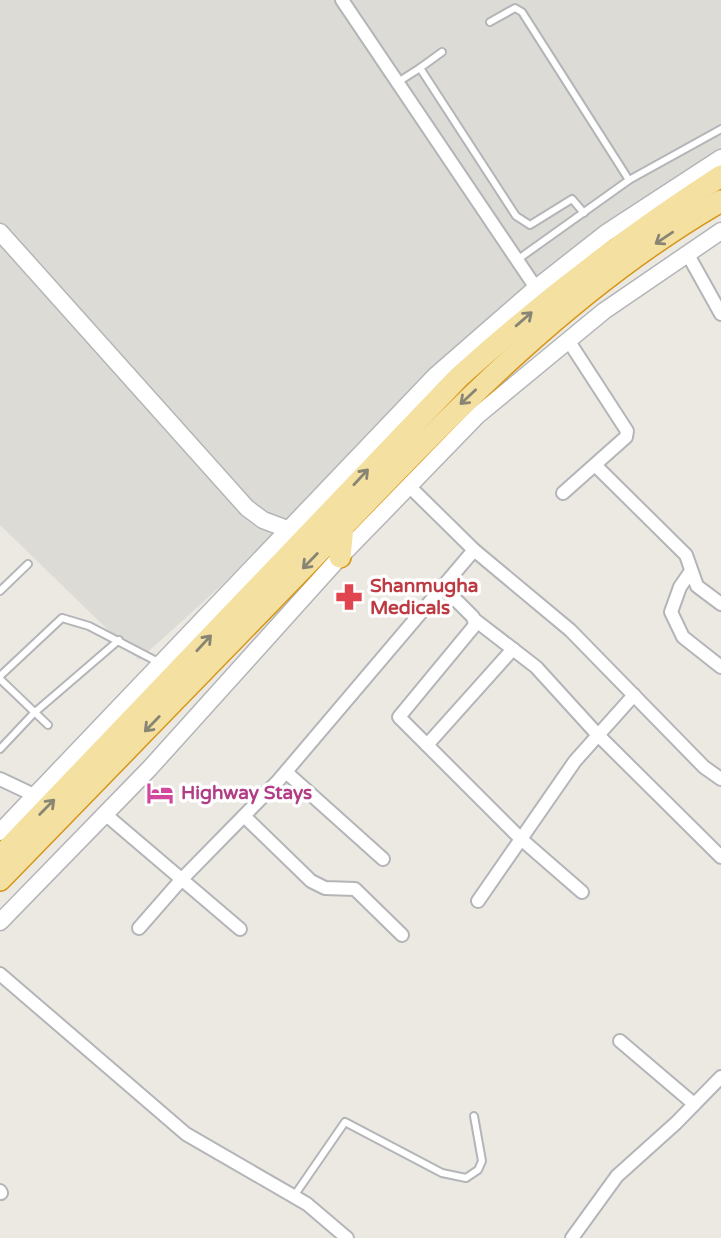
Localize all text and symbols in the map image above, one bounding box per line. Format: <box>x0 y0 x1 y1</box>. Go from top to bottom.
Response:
one-way arrow <box>655 231 674 246</box>
one-way arrow <box>515 311 533 327</box>
one-way arrow <box>459 389 477 405</box>
one-way arrow <box>352 469 369 486</box>
one-way arrow <box>302 552 319 569</box>
place label: Shanmugha Medicals <box>370 575 479 619</box>
pharmacy icon: Shanmugha Medicals <box>334 582 364 612</box>
one-way arrow <box>196 635 213 652</box>
one-way arrow <box>144 716 161 733</box>
hotel icon: Highway Stays <box>145 778 175 808</box>
place label: Highway Stays <box>181 782 312 805</box>
one-way arrow <box>39 799 56 816</box>

